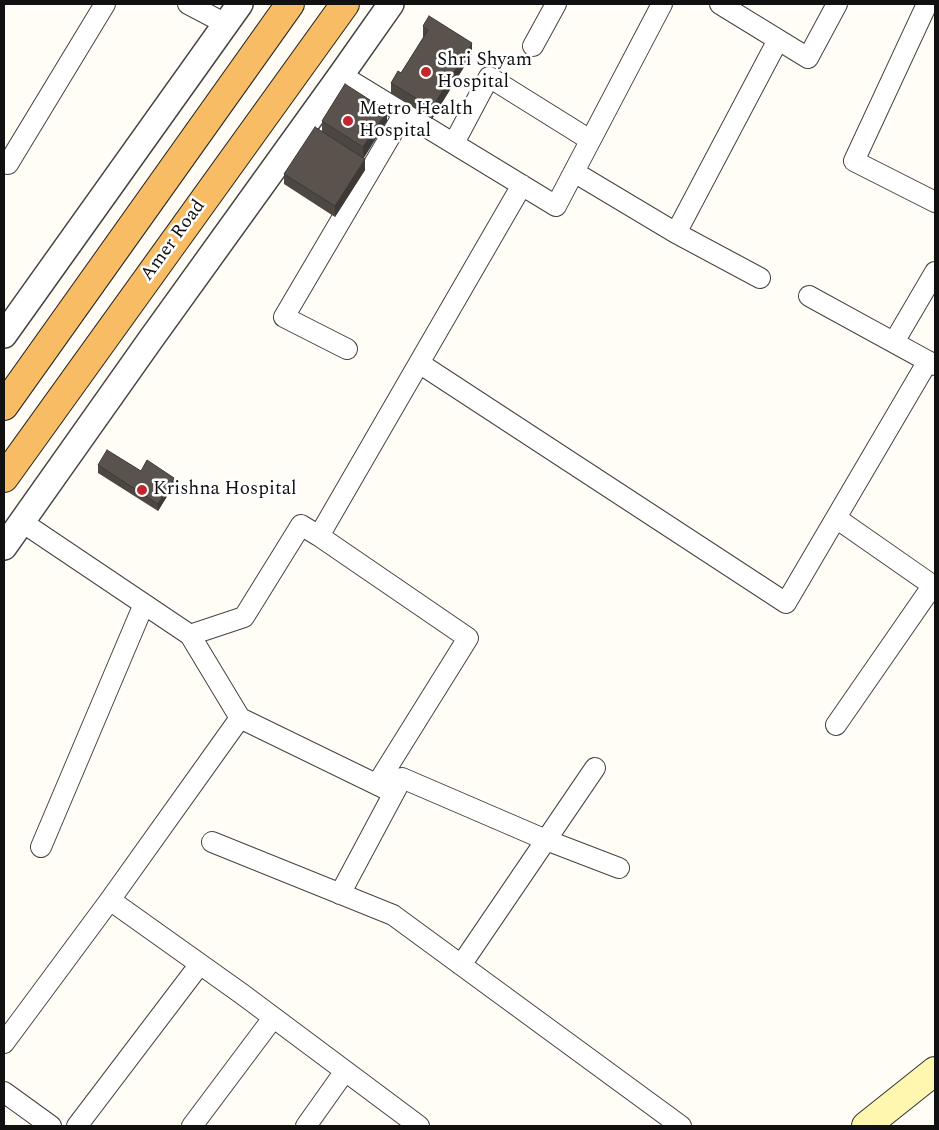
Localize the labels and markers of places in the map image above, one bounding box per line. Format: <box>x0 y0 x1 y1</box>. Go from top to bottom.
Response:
place label: Shri Shyam Hospital <box>437 50 532 94</box>
marker: Shri Shyam Hospital <box>419 65 433 79</box>
place label: Metro Health Hospital <box>359 99 473 143</box>
marker: Metro Health Hospital <box>341 114 355 128</box>
place label: Krishna Hospital <box>153 479 297 501</box>
marker: Krishna Hospital <box>135 483 149 497</box>

